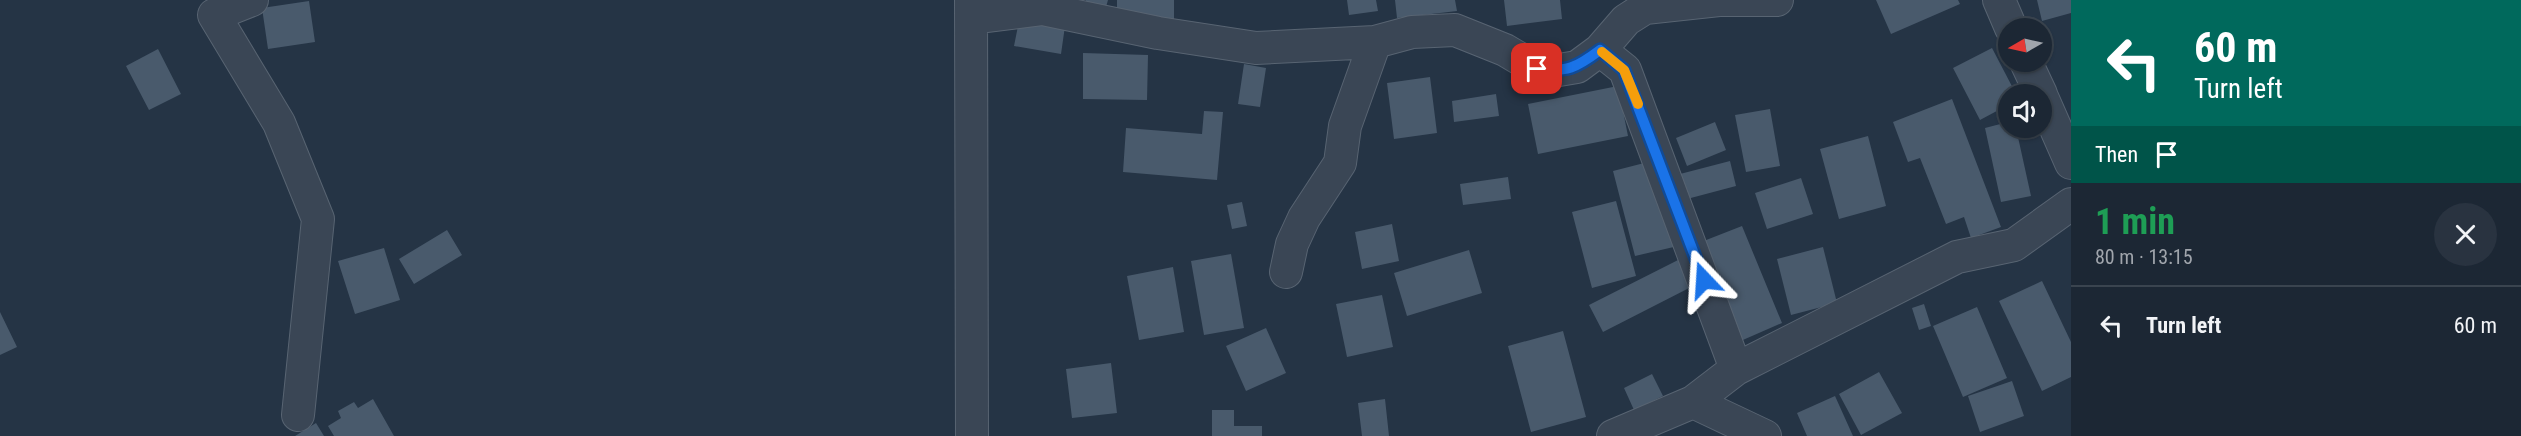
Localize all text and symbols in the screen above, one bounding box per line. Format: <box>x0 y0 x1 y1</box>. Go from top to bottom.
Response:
north arrow <box>1998 18 2052 72</box>
map controls <box>1998 18 2052 138</box>
text: 60 m <box>2194 23 2277 72</box>
icon: left <box>2095 24 2173 102</box>
pin <box>1511 43 1562 94</box>
icon: arrive <box>1520 52 1553 85</box>
text: Turn left <box>2194 73 2283 105</box>
button: sound <box>1998 84 2052 138</box>
icon: arrive <box>2150 138 2183 171</box>
text: Then <box>2095 142 2138 167</box>
text: 1 min <box>2095 201 2175 243</box>
button: close <box>2434 203 2497 266</box>
text: 80 m · 13:15 <box>2095 245 2193 269</box>
position arrow <box>1672 248 1736 312</box>
icon: left <box>2095 309 2128 342</box>
text: Turn left <box>2146 313 2221 338</box>
text: 60 m <box>2454 313 2497 338</box>

